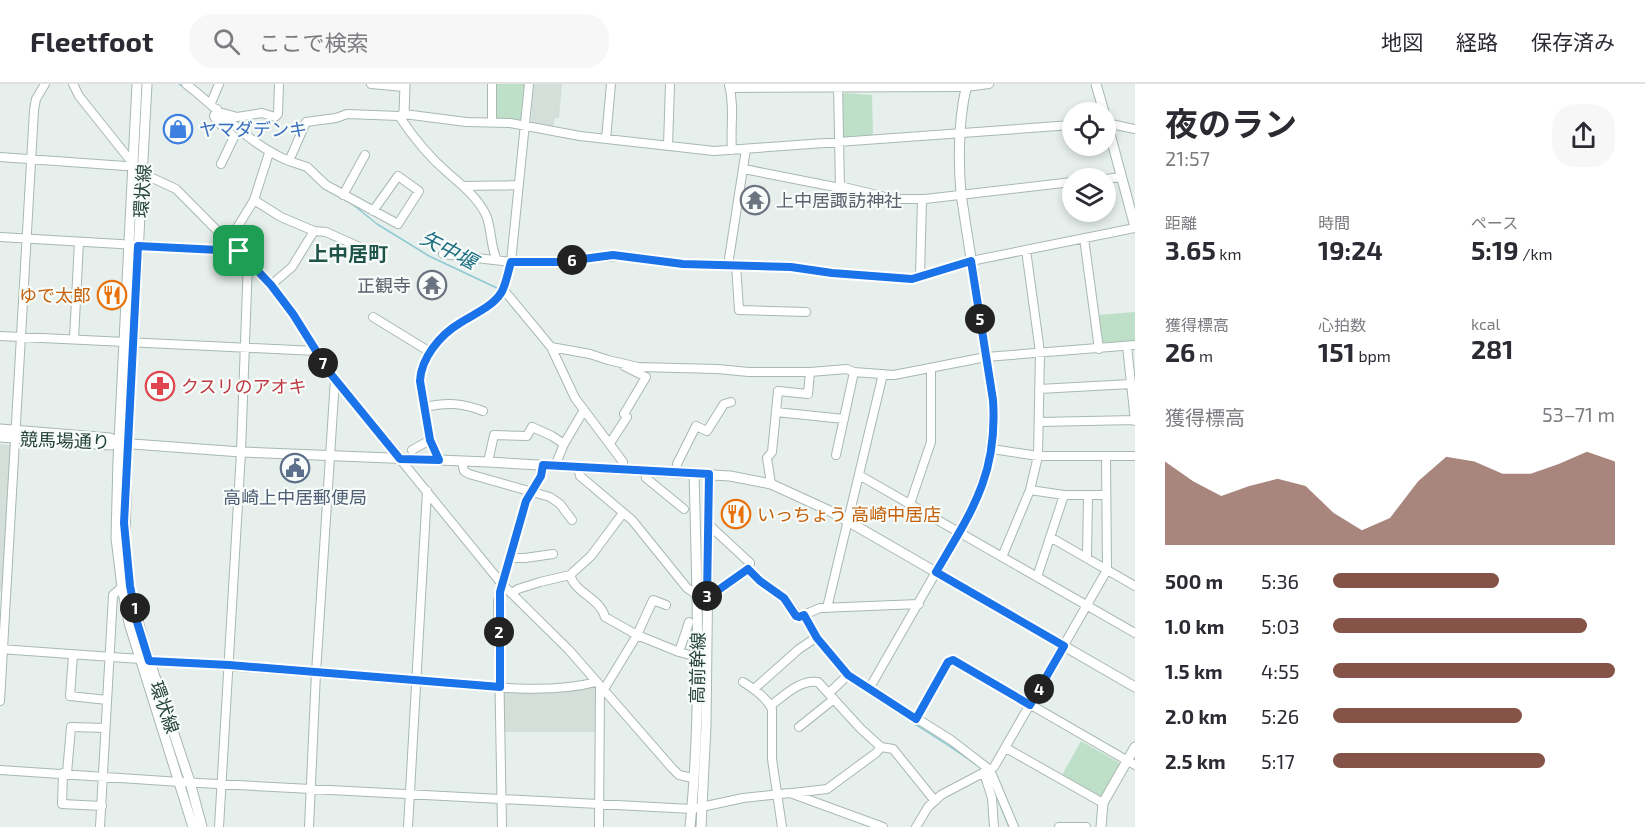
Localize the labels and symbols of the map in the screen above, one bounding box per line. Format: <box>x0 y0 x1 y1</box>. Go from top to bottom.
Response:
shop icon: ヤマダデンキ <box>162 113 194 145</box>
place label: ヤマダデンキ <box>199 118 307 140</box>
street label: 環状線 <box>129 163 155 219</box>
temple icon: 上中居諏訪神社 <box>739 184 771 216</box>
place label: 上中居諏訪神社 <box>776 189 902 211</box>
pin <box>213 225 264 276</box>
water label: 矢中堰 <box>417 225 485 275</box>
district label: 上中居町 <box>308 241 388 265</box>
pin: 6 <box>557 245 587 275</box>
temple icon: 正観寺 <box>416 269 448 301</box>
place label: 正観寺 <box>357 274 411 296</box>
restaurant icon: ゆで太郎 <box>96 279 128 311</box>
place label: ゆで太郎 <box>19 284 91 306</box>
pin: 5 <box>965 304 995 334</box>
pin: 7 <box>308 348 338 378</box>
pharmacy icon: クスリのアオキ <box>144 370 176 402</box>
place label: クスリのアオキ <box>181 375 306 397</box>
street label: 競馬場通り <box>20 427 110 453</box>
public building icon: 高崎上中居郵便局 <box>279 452 311 484</box>
place label: 高崎上中居郵便局 <box>223 486 367 508</box>
restaurant icon: いっちょう 高崎中居店 <box>720 498 752 530</box>
place label: いっちょう 高崎中居店 <box>757 503 941 525</box>
pin: 3 <box>692 581 722 611</box>
pin: 1 <box>120 593 150 623</box>
pin: 2 <box>484 617 514 647</box>
street label: 高前幹線 <box>685 632 709 704</box>
pin: 4 <box>1024 674 1054 704</box>
street label: 環状線 <box>146 678 184 736</box>

